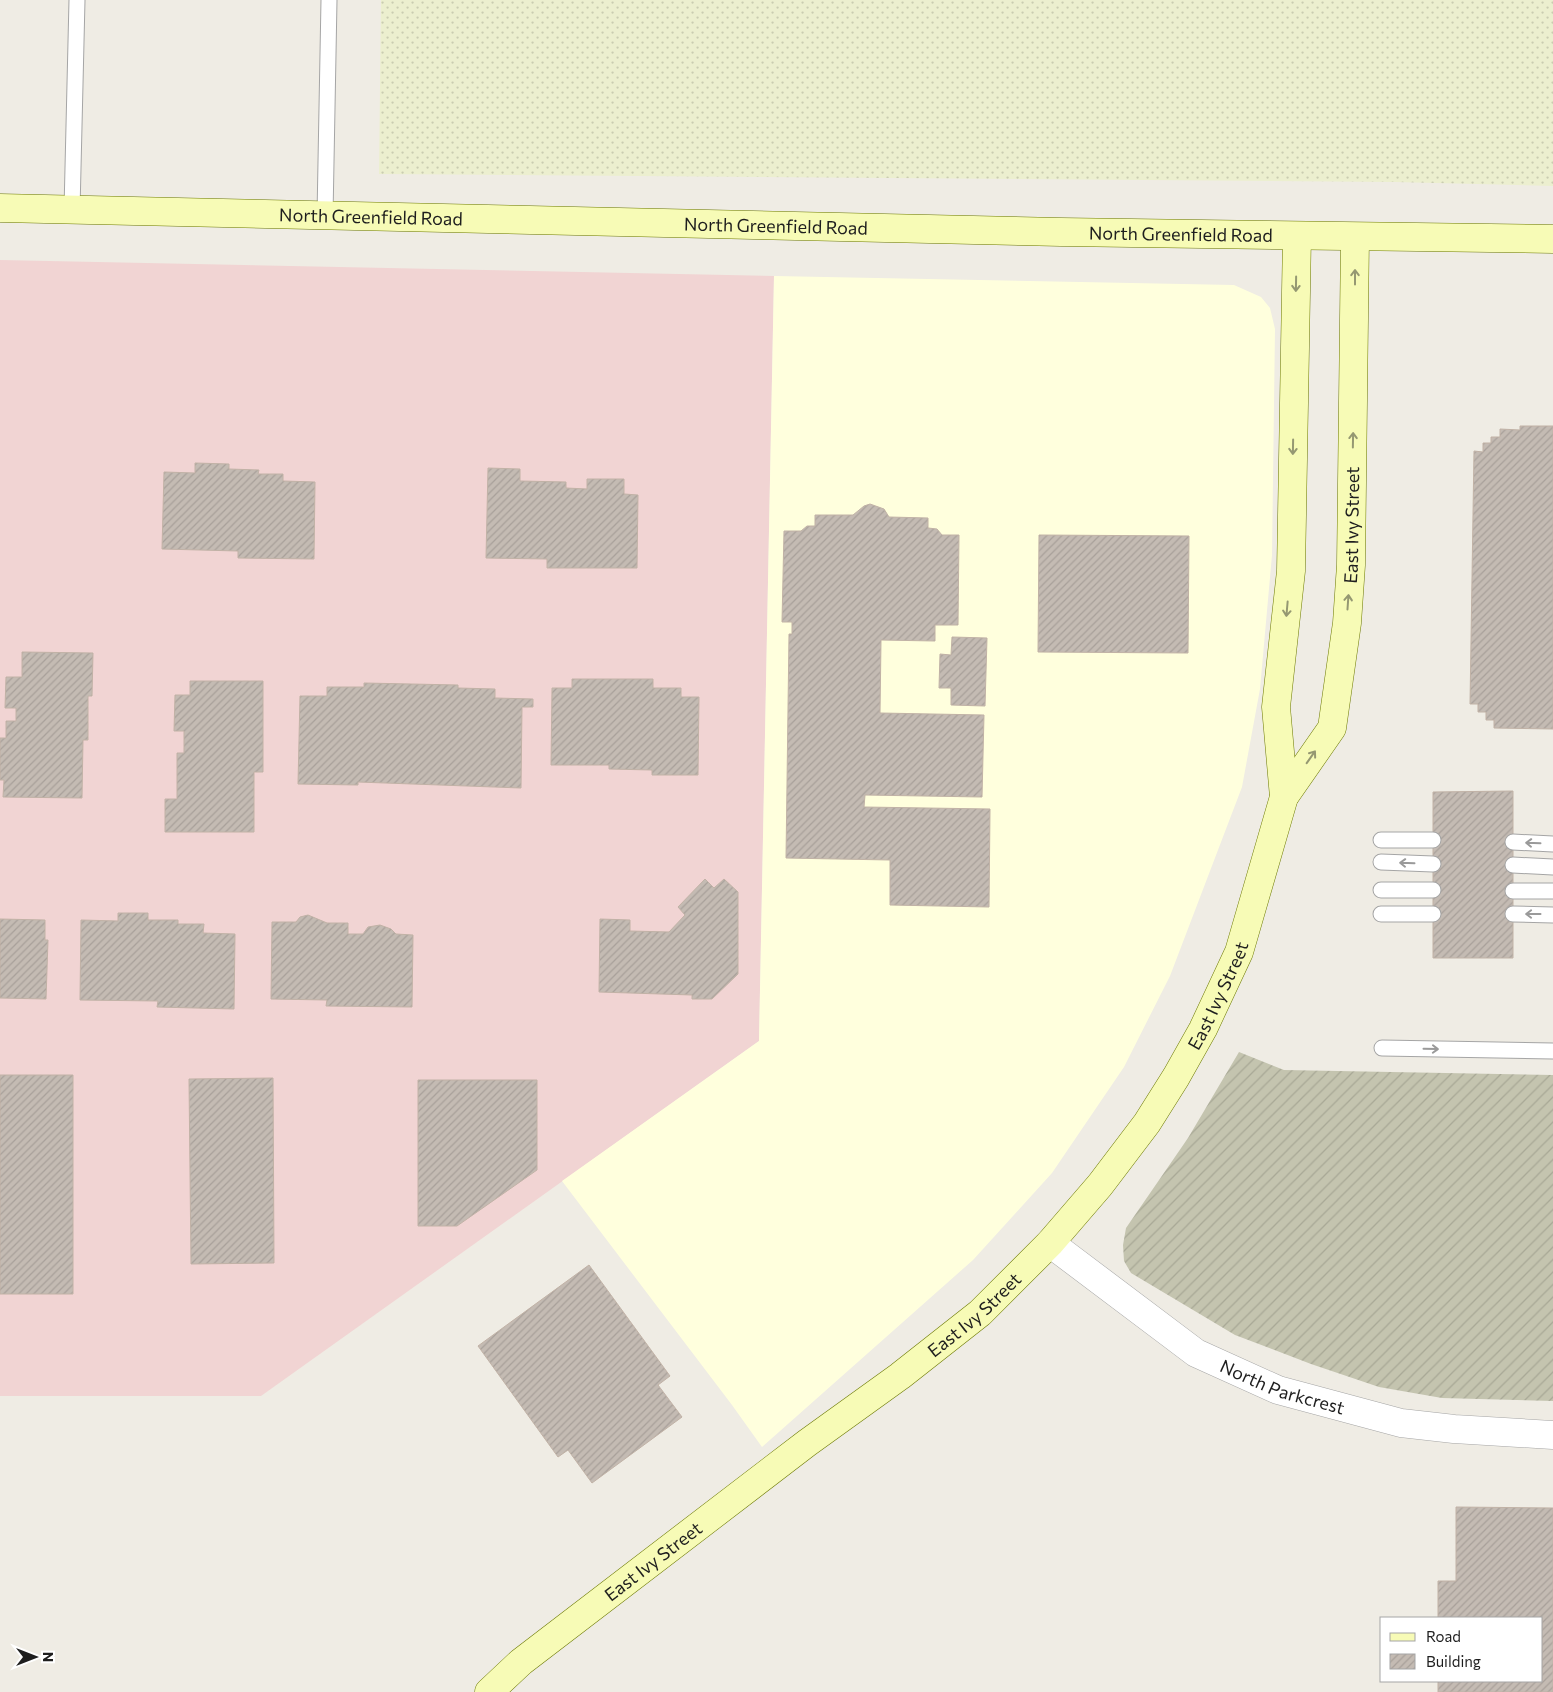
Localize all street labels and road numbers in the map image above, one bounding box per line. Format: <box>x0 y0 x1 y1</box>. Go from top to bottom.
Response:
street label: North Greenfield Road <box>279 203 463 229</box>
street label: North Greenfield Road <box>684 212 868 239</box>
street label: North Greenfield Road <box>1089 221 1273 246</box>
street label: East Ivy Street <box>1339 466 1363 584</box>
street label: East Ivy Street <box>1183 939 1252 1053</box>
street label: East Ivy Street <box>923 1268 1025 1361</box>
street label: North Parkcrest <box>1217 1354 1347 1418</box>
street label: East Ivy Street <box>600 1517 706 1605</box>

